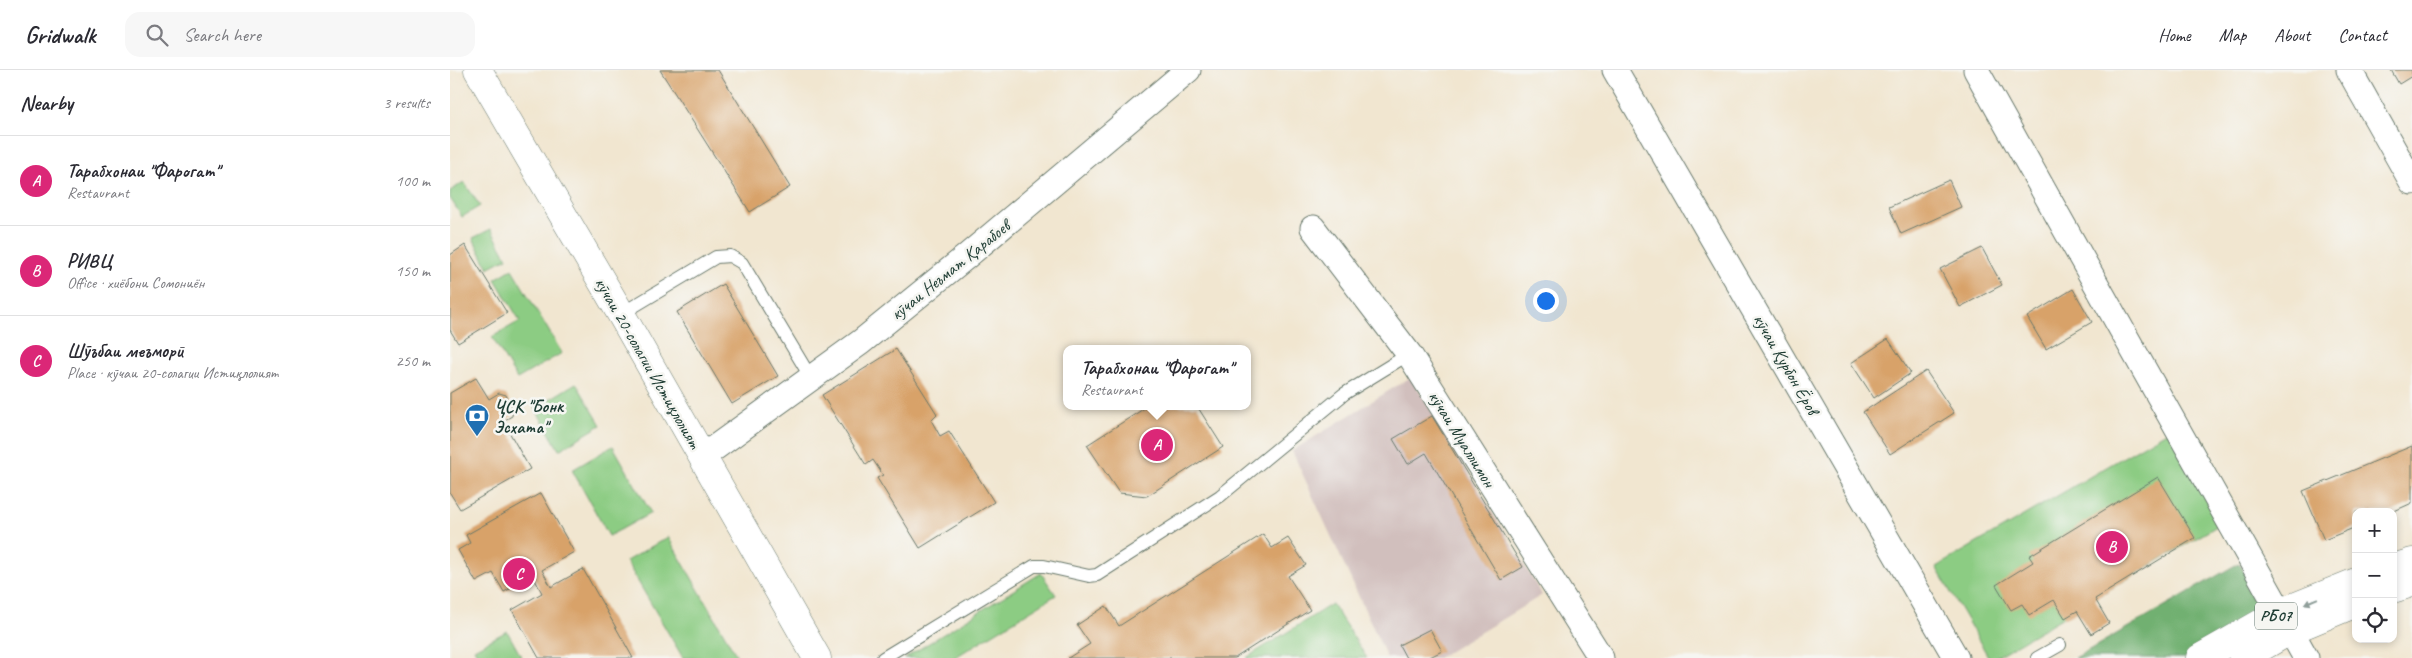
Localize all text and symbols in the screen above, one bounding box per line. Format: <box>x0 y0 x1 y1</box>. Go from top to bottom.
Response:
search box <box>125 12 475 57</box>
text: Gridwalk <box>25 20 95 50</box>
icon: search <box>143 21 171 49</box>
text: Search here <box>183 23 261 47</box>
text: Home <box>2158 24 2191 46</box>
text: Map <box>2219 24 2246 46</box>
text: About <box>2274 24 2310 46</box>
text: Contact <box>2338 24 2387 46</box>
text: Nearby <box>20 90 73 116</box>
text: 3 results <box>383 93 430 113</box>
text: Тарабхонаи "Фарогат" <box>67 159 219 183</box>
text: A <box>32 171 40 191</box>
text: 100 m <box>396 171 430 191</box>
text: Restaurant <box>67 183 129 203</box>
street label: кӯчаи Неъмат Қарабоев <box>886 213 1017 325</box>
text: РИВЦ <box>67 249 112 273</box>
text: B <box>32 261 40 281</box>
text: 150 m <box>396 261 430 281</box>
text: Office · хиёбони Сомониён <box>67 273 204 293</box>
street label: кӯчаи 20-солагии Истиқлолият <box>590 273 707 453</box>
your location <box>1533 288 1559 314</box>
street label: кӯчаи Қурбон Ёров <box>1748 310 1825 421</box>
text: Шӯъбаи меъморӣ <box>67 339 184 363</box>
popup <box>1063 345 1251 410</box>
text: C <box>32 351 40 371</box>
text: 250 m <box>396 351 430 371</box>
text: Тарабхонаи "Фарогат" <box>1081 356 1233 380</box>
text: Place · кӯчаи 20-солагии Истиқлолият <box>67 363 279 383</box>
text: Restaurant <box>1081 380 1143 400</box>
street label: кӯчаи Муаллимон <box>1424 387 1501 493</box>
place label: ҶСК "Бонк Эсхата" <box>494 395 565 438</box>
bank icon: ҶСК "Бонк Эсхата" <box>464 403 490 437</box>
pin: A <box>1141 426 1173 464</box>
map controls <box>2352 508 2397 643</box>
button: + <box>2352 508 2397 553</box>
pin: B <box>2096 528 2128 566</box>
button: − <box>2352 553 2397 598</box>
pin: C <box>503 555 535 593</box>
one-way arrow <box>2303 597 2318 605</box>
button: locate <box>2352 598 2397 643</box>
road number: РБ07 <box>2255 602 2297 630</box>

